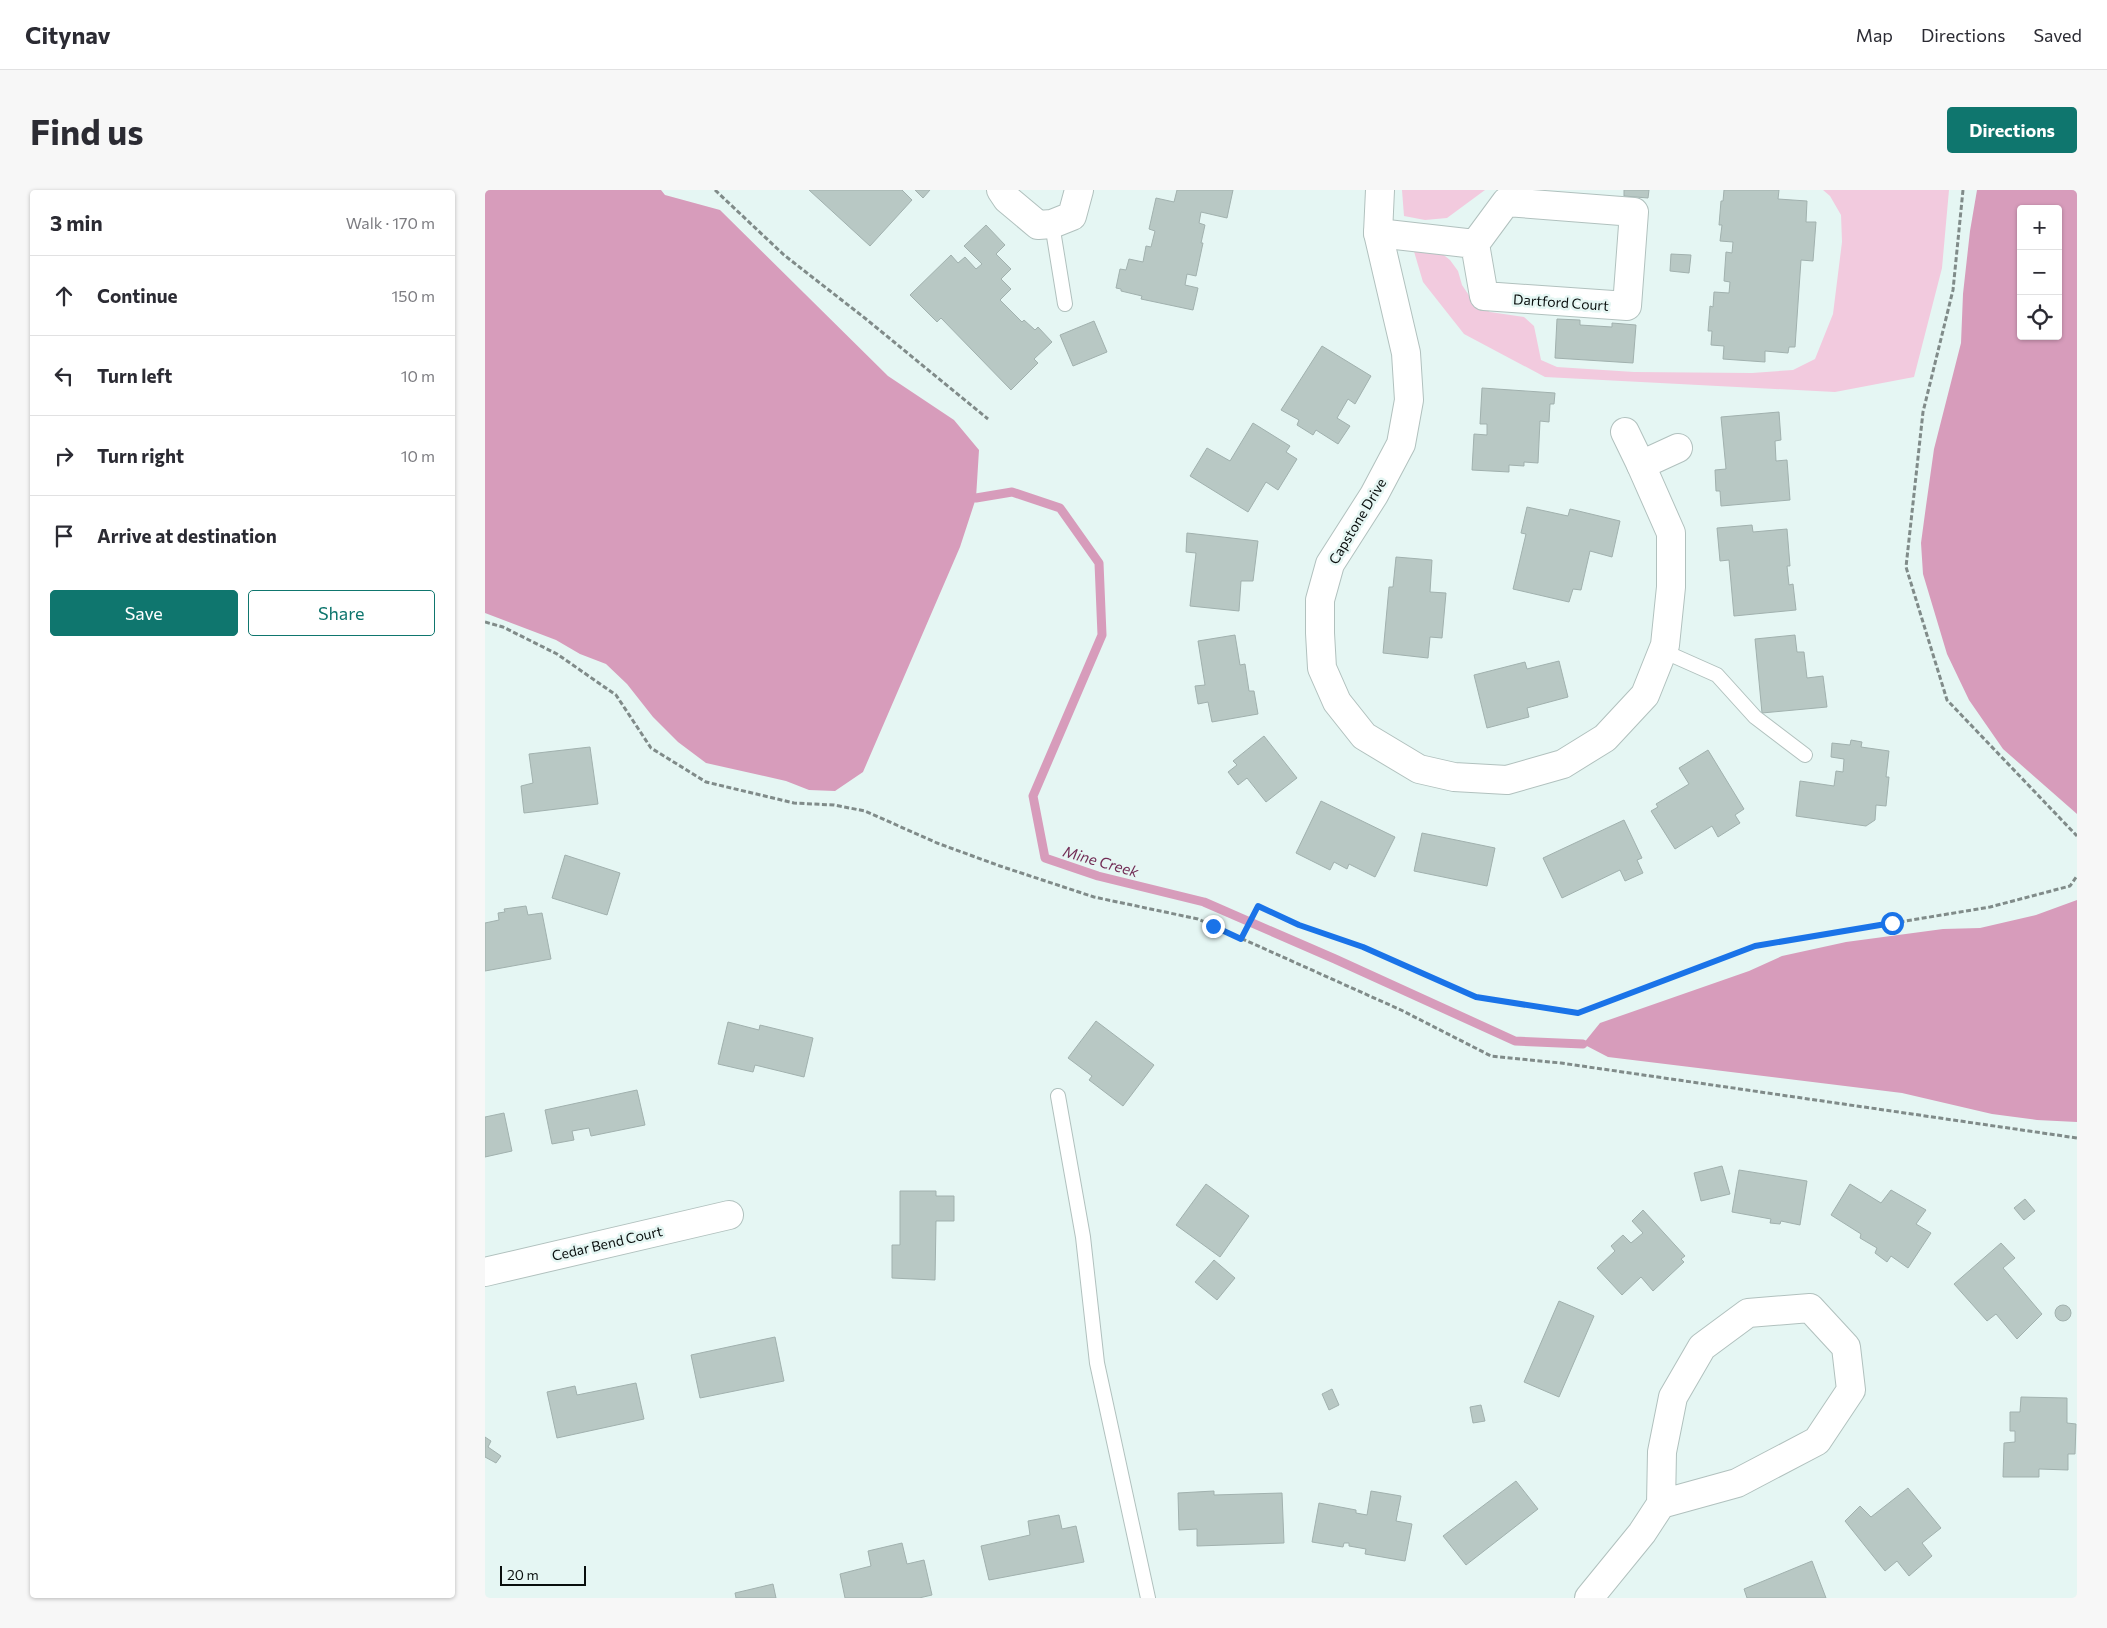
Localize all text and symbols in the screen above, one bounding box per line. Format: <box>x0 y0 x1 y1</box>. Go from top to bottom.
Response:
text: Citynav <box>25 20 111 49</box>
text: Map <box>1856 24 1893 46</box>
text: Directions <box>1921 24 2005 46</box>
text: Saved <box>2033 24 2082 46</box>
button: Directions <box>1947 107 2077 153</box>
text: Find us <box>30 109 144 152</box>
map controls <box>2017 205 2062 340</box>
button: + <box>2017 205 2062 250</box>
text: 3 min <box>50 210 103 235</box>
text: Walk · 170 m <box>346 213 435 232</box>
button: − <box>2017 250 2062 295</box>
icon: ahead <box>50 282 78 310</box>
text: Continue <box>97 284 177 307</box>
text: 150 m <box>392 286 435 305</box>
street label: Dartford Court <box>1513 290 1610 314</box>
button: locate <box>2017 295 2062 340</box>
icon: left <box>50 362 78 390</box>
text: Turn left <box>97 364 172 387</box>
text: 10 m <box>401 366 435 385</box>
icon: right <box>50 442 78 470</box>
text: Turn right <box>97 444 184 467</box>
text: 10 m <box>401 446 435 465</box>
street label: Capstone Drive <box>1325 475 1389 567</box>
icon: arrive <box>50 522 78 550</box>
text: Arrive at destination <box>97 524 277 547</box>
button: Save <box>50 590 238 636</box>
button: Share <box>248 590 435 636</box>
water label: Mine Creek <box>1061 842 1142 881</box>
route start <box>1881 912 1904 935</box>
route end <box>1202 915 1225 938</box>
street label: Cedar Bend Court <box>550 1222 664 1264</box>
scale bar <box>500 1563 586 1586</box>
text: 20 m <box>507 1566 539 1583</box>

